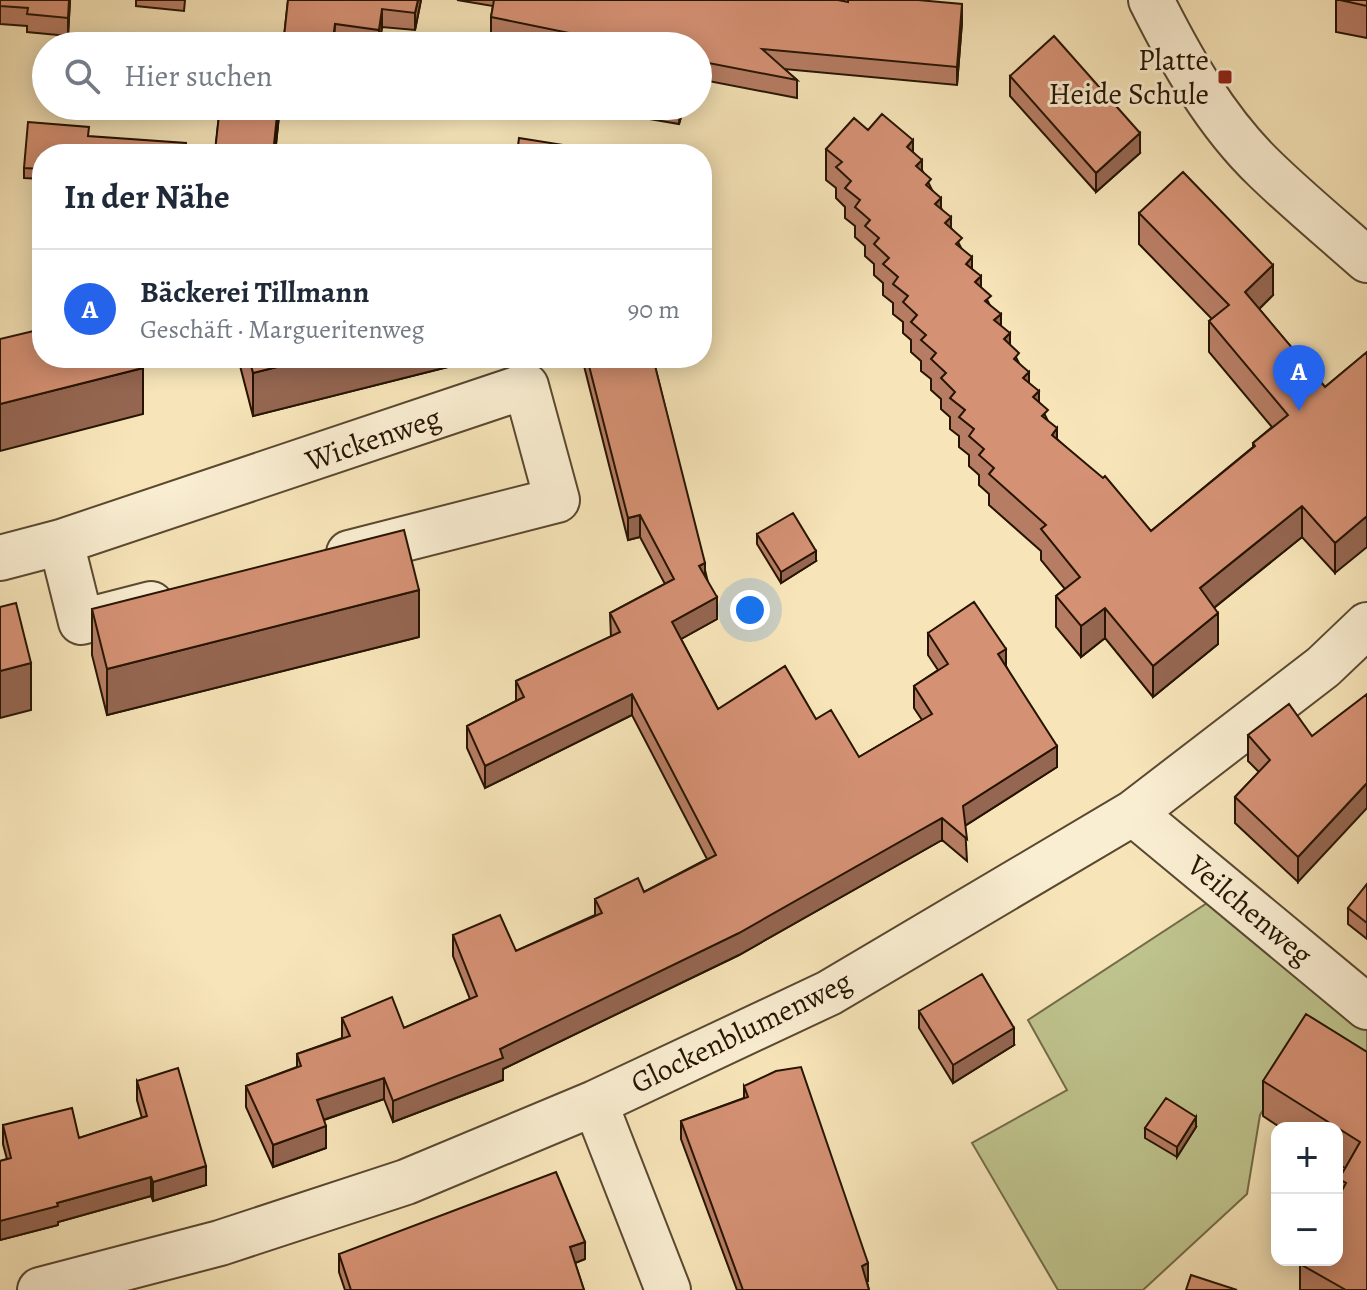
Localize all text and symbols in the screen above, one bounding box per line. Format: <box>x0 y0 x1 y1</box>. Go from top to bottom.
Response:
search box <box>32 32 712 120</box>
place label: Platte Heide Schule <box>1049 40 1209 114</box>
icon: search <box>60 54 104 98</box>
text: Hier suchen <box>124 56 273 96</box>
marker: Platte Heide Schule <box>1216 68 1234 86</box>
text: In der Nähe <box>64 173 230 220</box>
text: Bäckerei Tillmann <box>140 272 369 312</box>
text: A <box>82 292 98 327</box>
text: 90 m <box>628 292 680 327</box>
text: Geschäft · Margueritenweg <box>140 312 424 347</box>
pin: A <box>1273 345 1325 411</box>
street label: Wickenweg <box>299 397 446 481</box>
your location <box>730 590 770 630</box>
street label: Veilchenweg <box>1178 845 1321 974</box>
street label: Glockenblumenweg <box>624 961 858 1103</box>
map controls <box>1271 1122 1343 1266</box>
button: + <box>1271 1122 1343 1194</box>
button: − <box>1271 1194 1343 1266</box>

